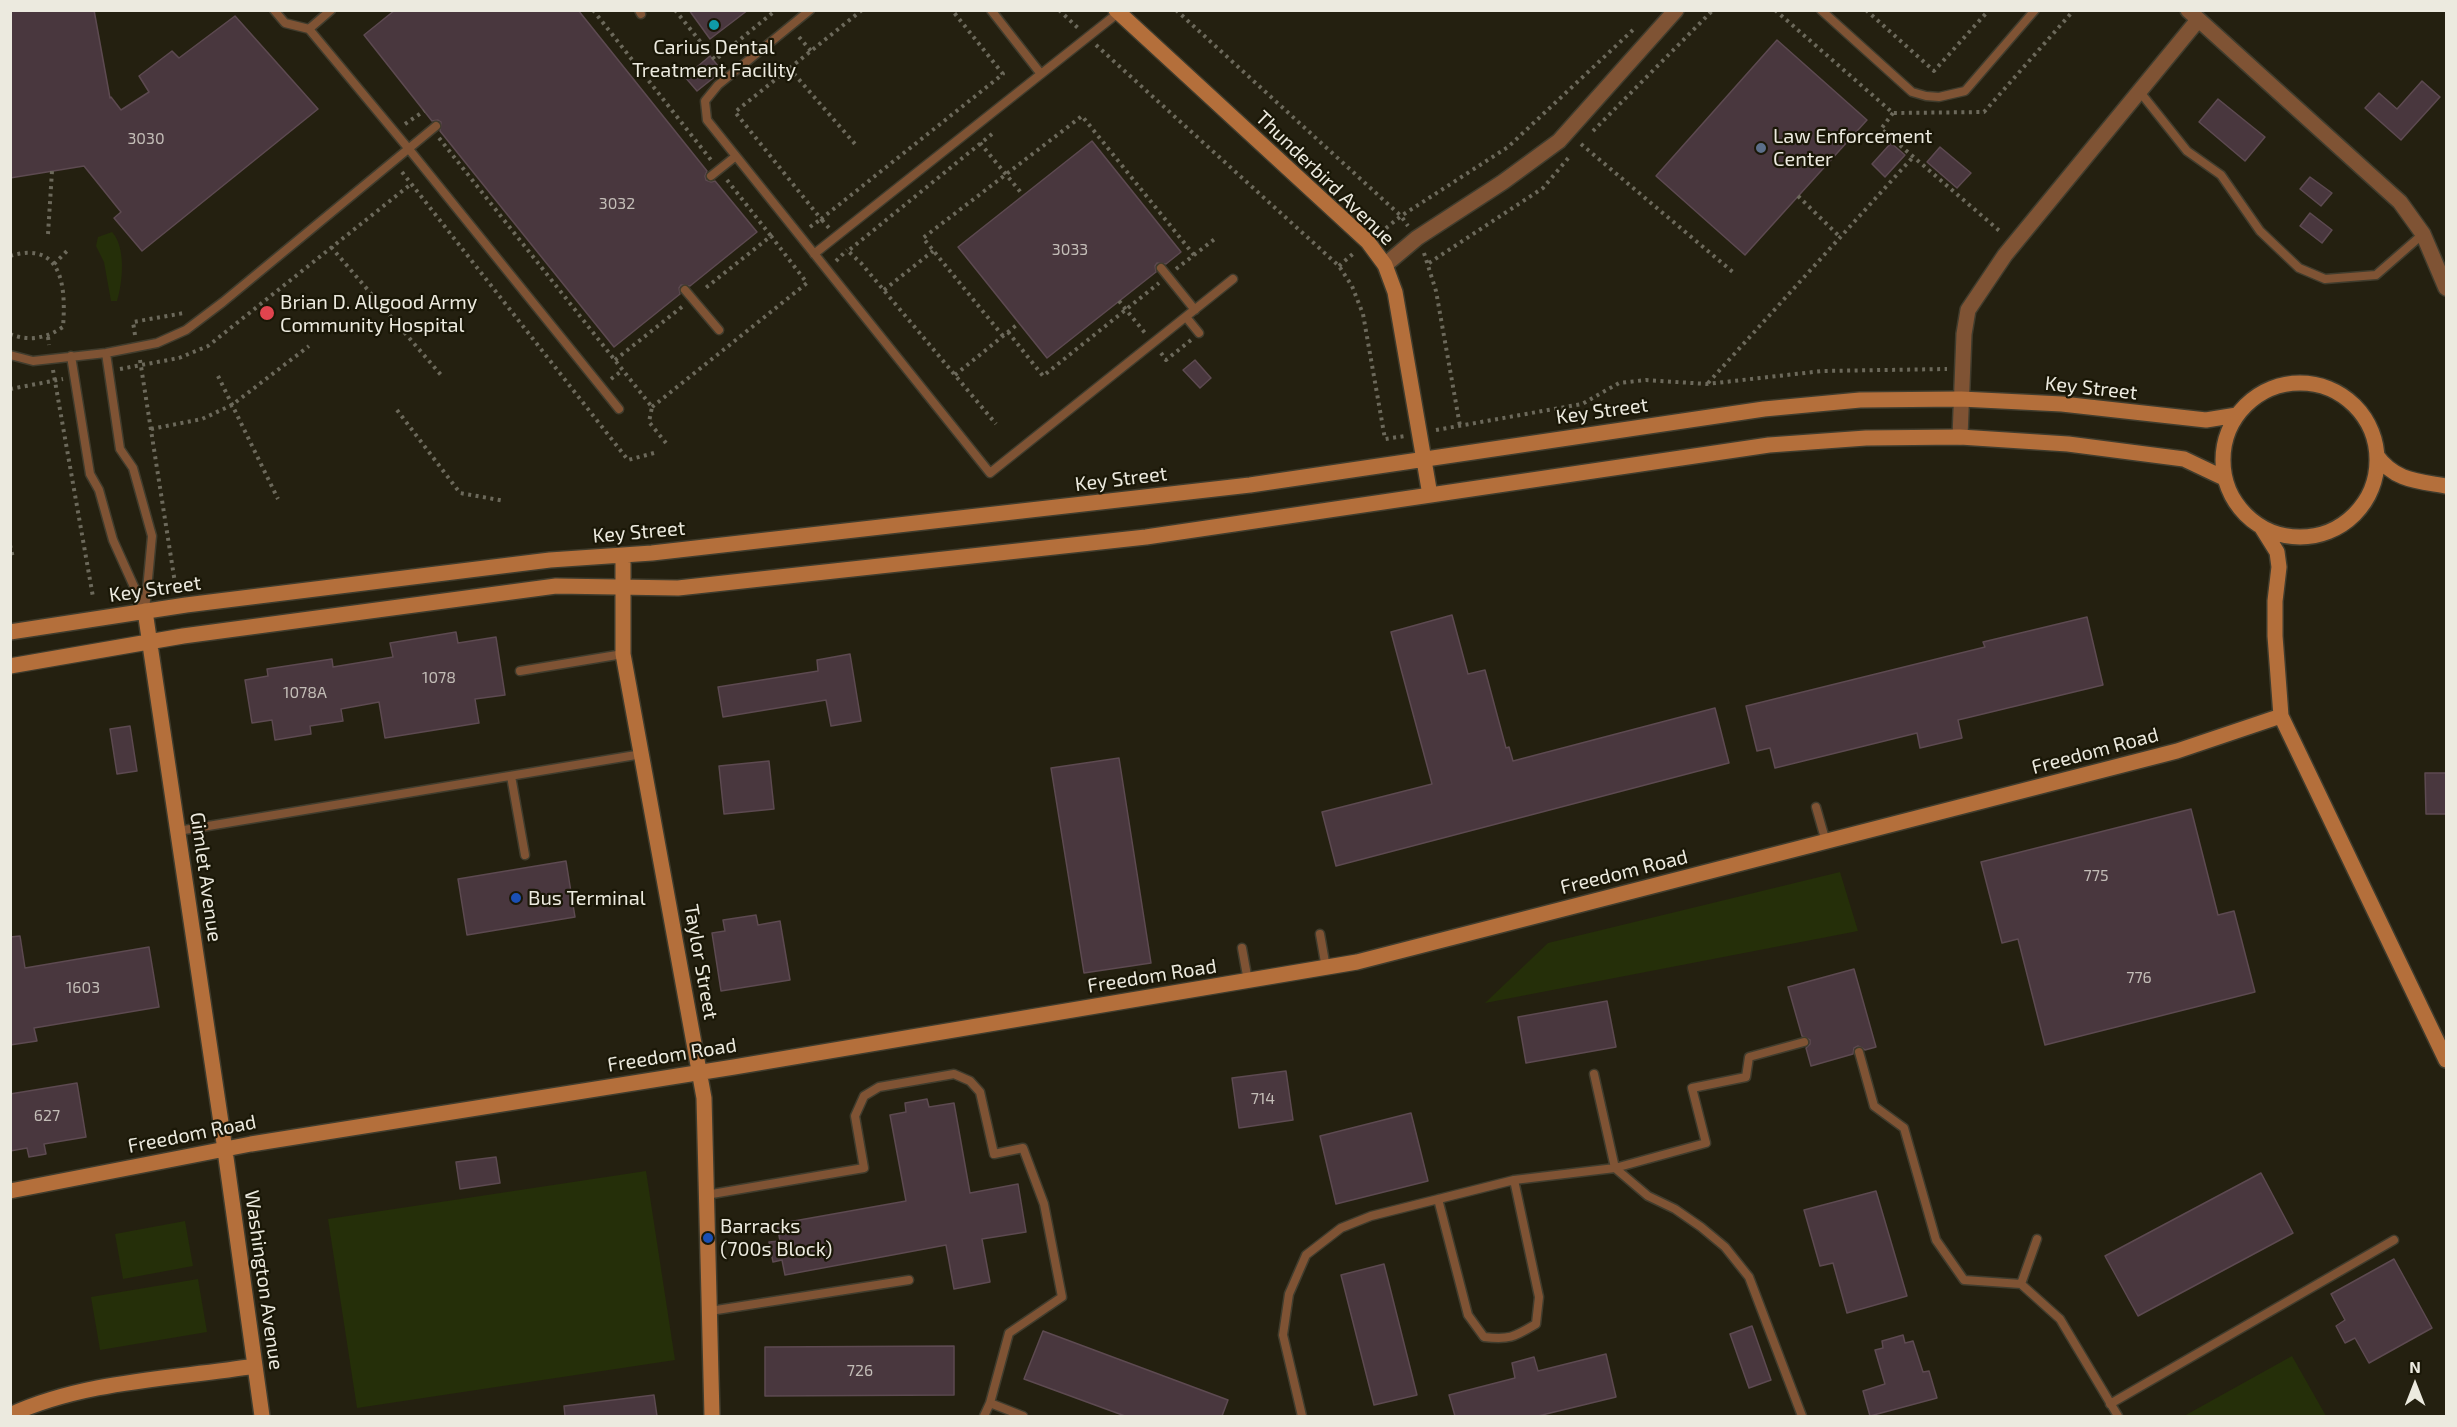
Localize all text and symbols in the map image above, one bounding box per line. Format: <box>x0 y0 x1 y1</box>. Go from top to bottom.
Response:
marker: Carius Dental Treatment Facility <box>707 18 721 32</box>
place label: Carius Dental Treatment Facility <box>632 35 796 82</box>
street label: Thunderbird Avenue <box>1251 106 1399 250</box>
place label: Law Enforcement Center <box>1773 124 1932 171</box>
house number: 3030 <box>127 129 165 149</box>
marker: Law Enforcement Center <box>1754 141 1768 155</box>
house number: 3032 <box>599 194 635 214</box>
house number: 3033 <box>1052 240 1088 260</box>
place label: Brian D. Allgood Army Community Hospital <box>280 290 477 337</box>
marker: Brian D. Allgood Army Community Hospital <box>258 304 276 322</box>
street label: Key Street <box>2044 371 2138 405</box>
street label: Key Street <box>1554 393 1650 429</box>
street label: Key Street <box>1073 461 1169 497</box>
street label: Key Street <box>592 516 686 548</box>
street label: Key Street <box>107 571 203 607</box>
house number: 1078 <box>422 668 456 688</box>
house number: 1078A <box>283 683 327 703</box>
street label: Freedom Road <box>2029 723 2161 779</box>
street label: Gimlet Avenue <box>185 811 227 943</box>
street label: Freedom Road <box>1558 845 1690 899</box>
house number: 775 <box>2084 866 2108 886</box>
place label: Bus Terminal <box>528 886 646 910</box>
marker: Bus Terminal <box>509 891 523 905</box>
street label: Taylor Street <box>679 902 723 1022</box>
street label: Freedom Road <box>1086 954 1218 998</box>
house number: 776 <box>2126 968 2152 988</box>
house number: 1603 <box>66 978 100 998</box>
street label: Freedom Road <box>606 1033 738 1077</box>
house number: 714 <box>1251 1089 1275 1109</box>
house number: 627 <box>34 1106 60 1126</box>
street label: Freedom Road <box>126 1110 258 1158</box>
street label: Washington Avenue <box>240 1189 288 1371</box>
place label: Barracks (700s Block) <box>720 1214 832 1261</box>
marker: Barracks (700s Block) <box>701 1231 715 1245</box>
north arrow <box>2385 1355 2445 1415</box>
text: N <box>2409 1357 2421 1376</box>
house number: 726 <box>847 1361 873 1381</box>

